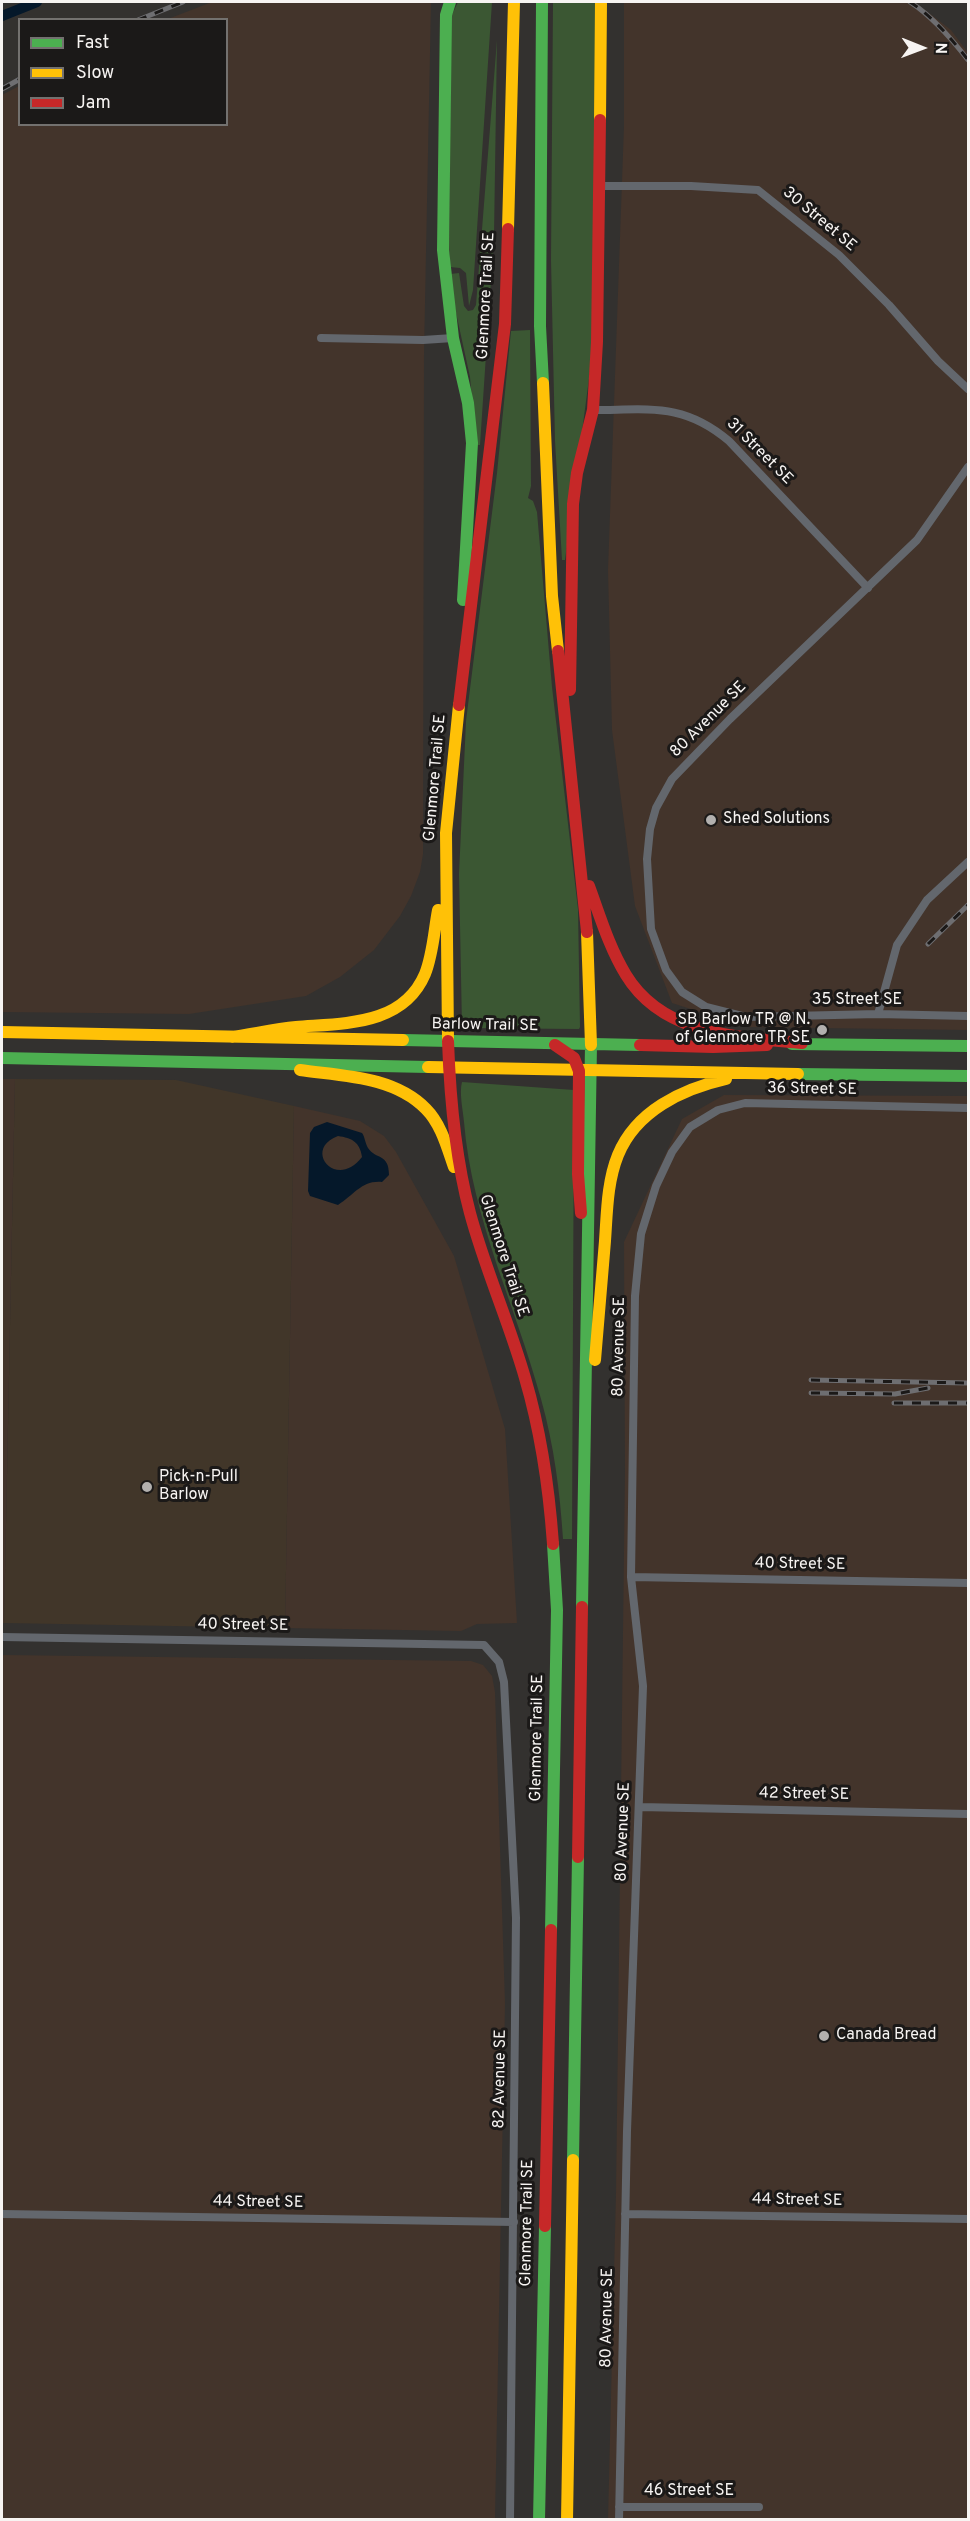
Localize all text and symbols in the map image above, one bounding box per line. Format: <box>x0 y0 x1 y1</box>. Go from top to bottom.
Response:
legend <box>18 18 228 126</box>
north arrow <box>892 18 952 78</box>
text: Fast <box>76 32 109 55</box>
text: N <box>930 42 950 54</box>
text: Slow <box>76 62 114 85</box>
text: Jam <box>76 92 111 115</box>
street label: 30 Street SE <box>778 184 860 256</box>
street label: Glenmore Trail SE <box>474 232 500 360</box>
street label: 31 Street SE <box>722 415 796 489</box>
street label: 80 Avenue SE <box>667 678 751 762</box>
street label: Glenmore Trail SE <box>421 714 451 842</box>
place label: Shed Solutions <box>723 810 830 830</box>
marker: Shed Solutions <box>704 813 718 827</box>
street label: 35 Street SE <box>812 991 902 1011</box>
place label: SB Barlow TR @ N. of Glenmore TR SE <box>675 1011 810 1049</box>
street label: Barlow Trail SE <box>431 1015 539 1037</box>
marker: SB Barlow TR @ N. of Glenmore TR SE <box>815 1023 829 1037</box>
street label: 36 Street SE <box>767 1080 857 1100</box>
street label: Glenmore Trail SE <box>474 1192 532 1320</box>
street label: 80 Avenue SE <box>610 1297 630 1397</box>
place label: Pick-n-Pull Barlow <box>159 1468 238 1506</box>
marker: Pick-n-Pull Barlow <box>140 1480 154 1494</box>
street label: 40 Street SE <box>754 1555 846 1575</box>
street label: 40 Street SE <box>197 1616 289 1636</box>
street label: Glenmore Trail SE <box>527 1674 549 1802</box>
street label: 80 Avenue SE <box>613 1782 635 1882</box>
street label: 42 Street SE <box>759 1785 849 1805</box>
place label: Canada Bread <box>836 2026 936 2046</box>
street label: 82 Avenue SE <box>491 2029 511 2129</box>
marker: Canada Bread <box>817 2029 831 2043</box>
street label: Glenmore Trail SE <box>517 2159 539 2287</box>
street label: 44 Street SE <box>752 2191 842 2211</box>
street label: 44 Street SE <box>213 2193 303 2213</box>
street label: 80 Avenue SE <box>598 2268 618 2368</box>
street label: 46 Street SE <box>644 2482 734 2502</box>

